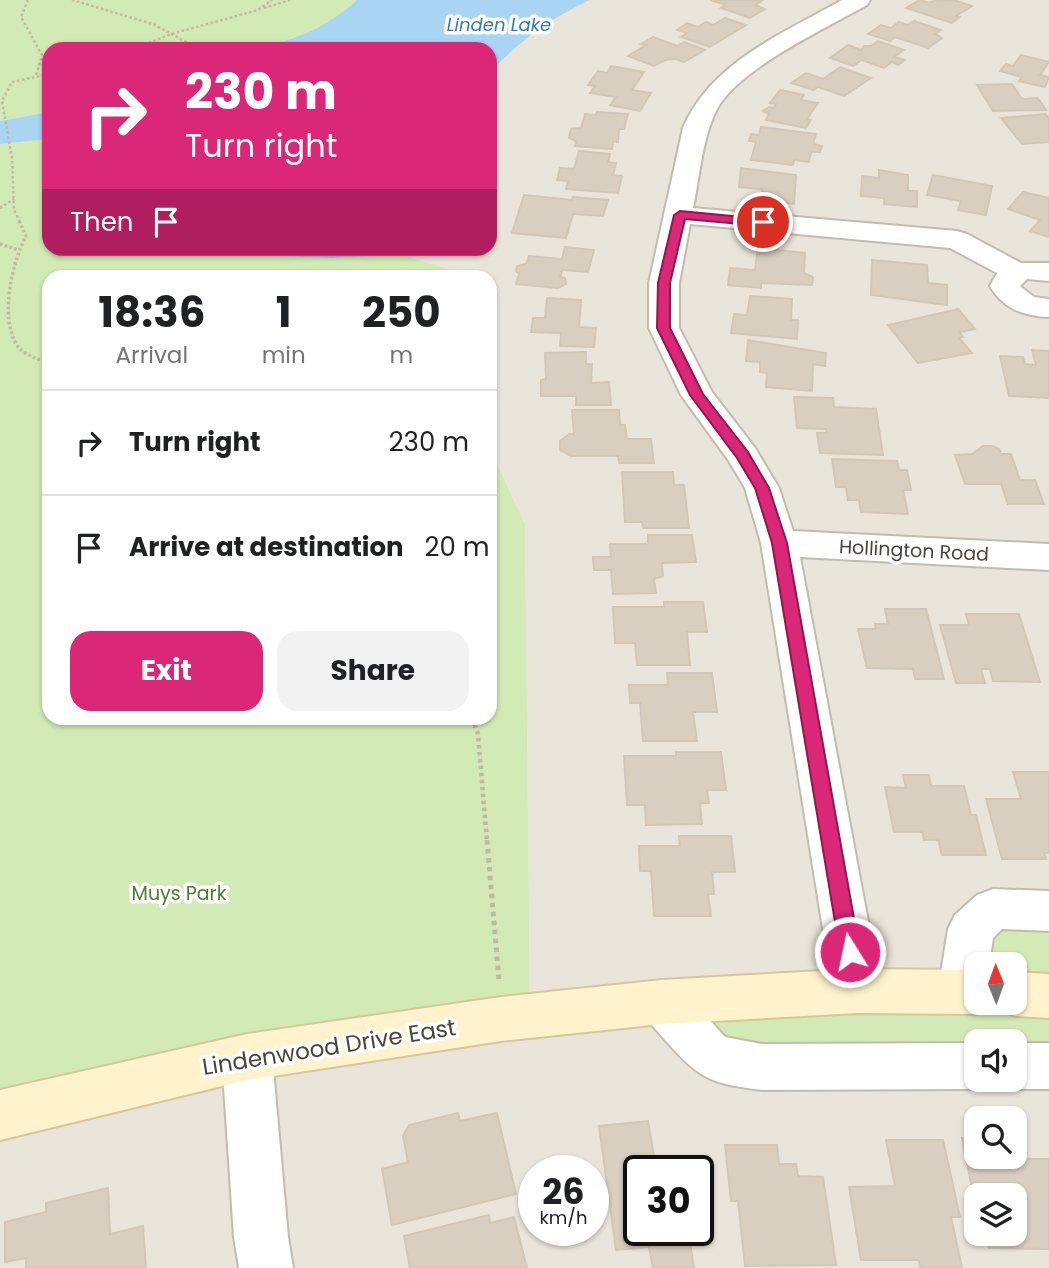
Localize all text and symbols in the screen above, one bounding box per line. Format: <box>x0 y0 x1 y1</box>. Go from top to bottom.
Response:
water label: Linden Lake <box>447 12 551 37</box>
text: 230 m <box>185 58 337 126</box>
icon: right <box>70 70 161 161</box>
text: Turn right <box>185 123 337 168</box>
pin <box>733 192 793 252</box>
icon: arrive <box>147 203 185 241</box>
icon: arrive <box>744 203 782 241</box>
text: Then <box>70 204 133 240</box>
text: 18:36 <box>98 283 205 342</box>
text: 1 <box>276 283 292 342</box>
text: 250 <box>362 283 441 342</box>
text: Arrival <box>116 339 188 371</box>
text: min <box>262 339 306 371</box>
text: m <box>390 339 413 371</box>
icon: right <box>70 424 108 462</box>
text: Turn right <box>129 424 261 460</box>
text: 230 m <box>389 424 469 460</box>
icon: arrive <box>70 529 108 567</box>
text: Arrive at destination <box>129 529 404 565</box>
text: 20 m <box>425 529 490 565</box>
street label: Hollington Road <box>838 533 990 568</box>
button: Exit <box>70 631 263 711</box>
button: Share <box>277 631 469 711</box>
park label: Muys Park <box>132 880 227 907</box>
position arrow <box>813 915 887 989</box>
north arrow <box>964 952 1027 1015</box>
map controls <box>964 952 1027 1246</box>
street label: Lindenwood Drive East <box>200 1011 458 1083</box>
button: sound <box>964 1029 1027 1092</box>
button: search <box>964 1106 1027 1169</box>
speed limit sign: 30 <box>623 1155 714 1246</box>
text: 26 <box>542 1167 585 1216</box>
button: layers <box>964 1183 1027 1246</box>
text: km/h <box>540 1205 587 1230</box>

